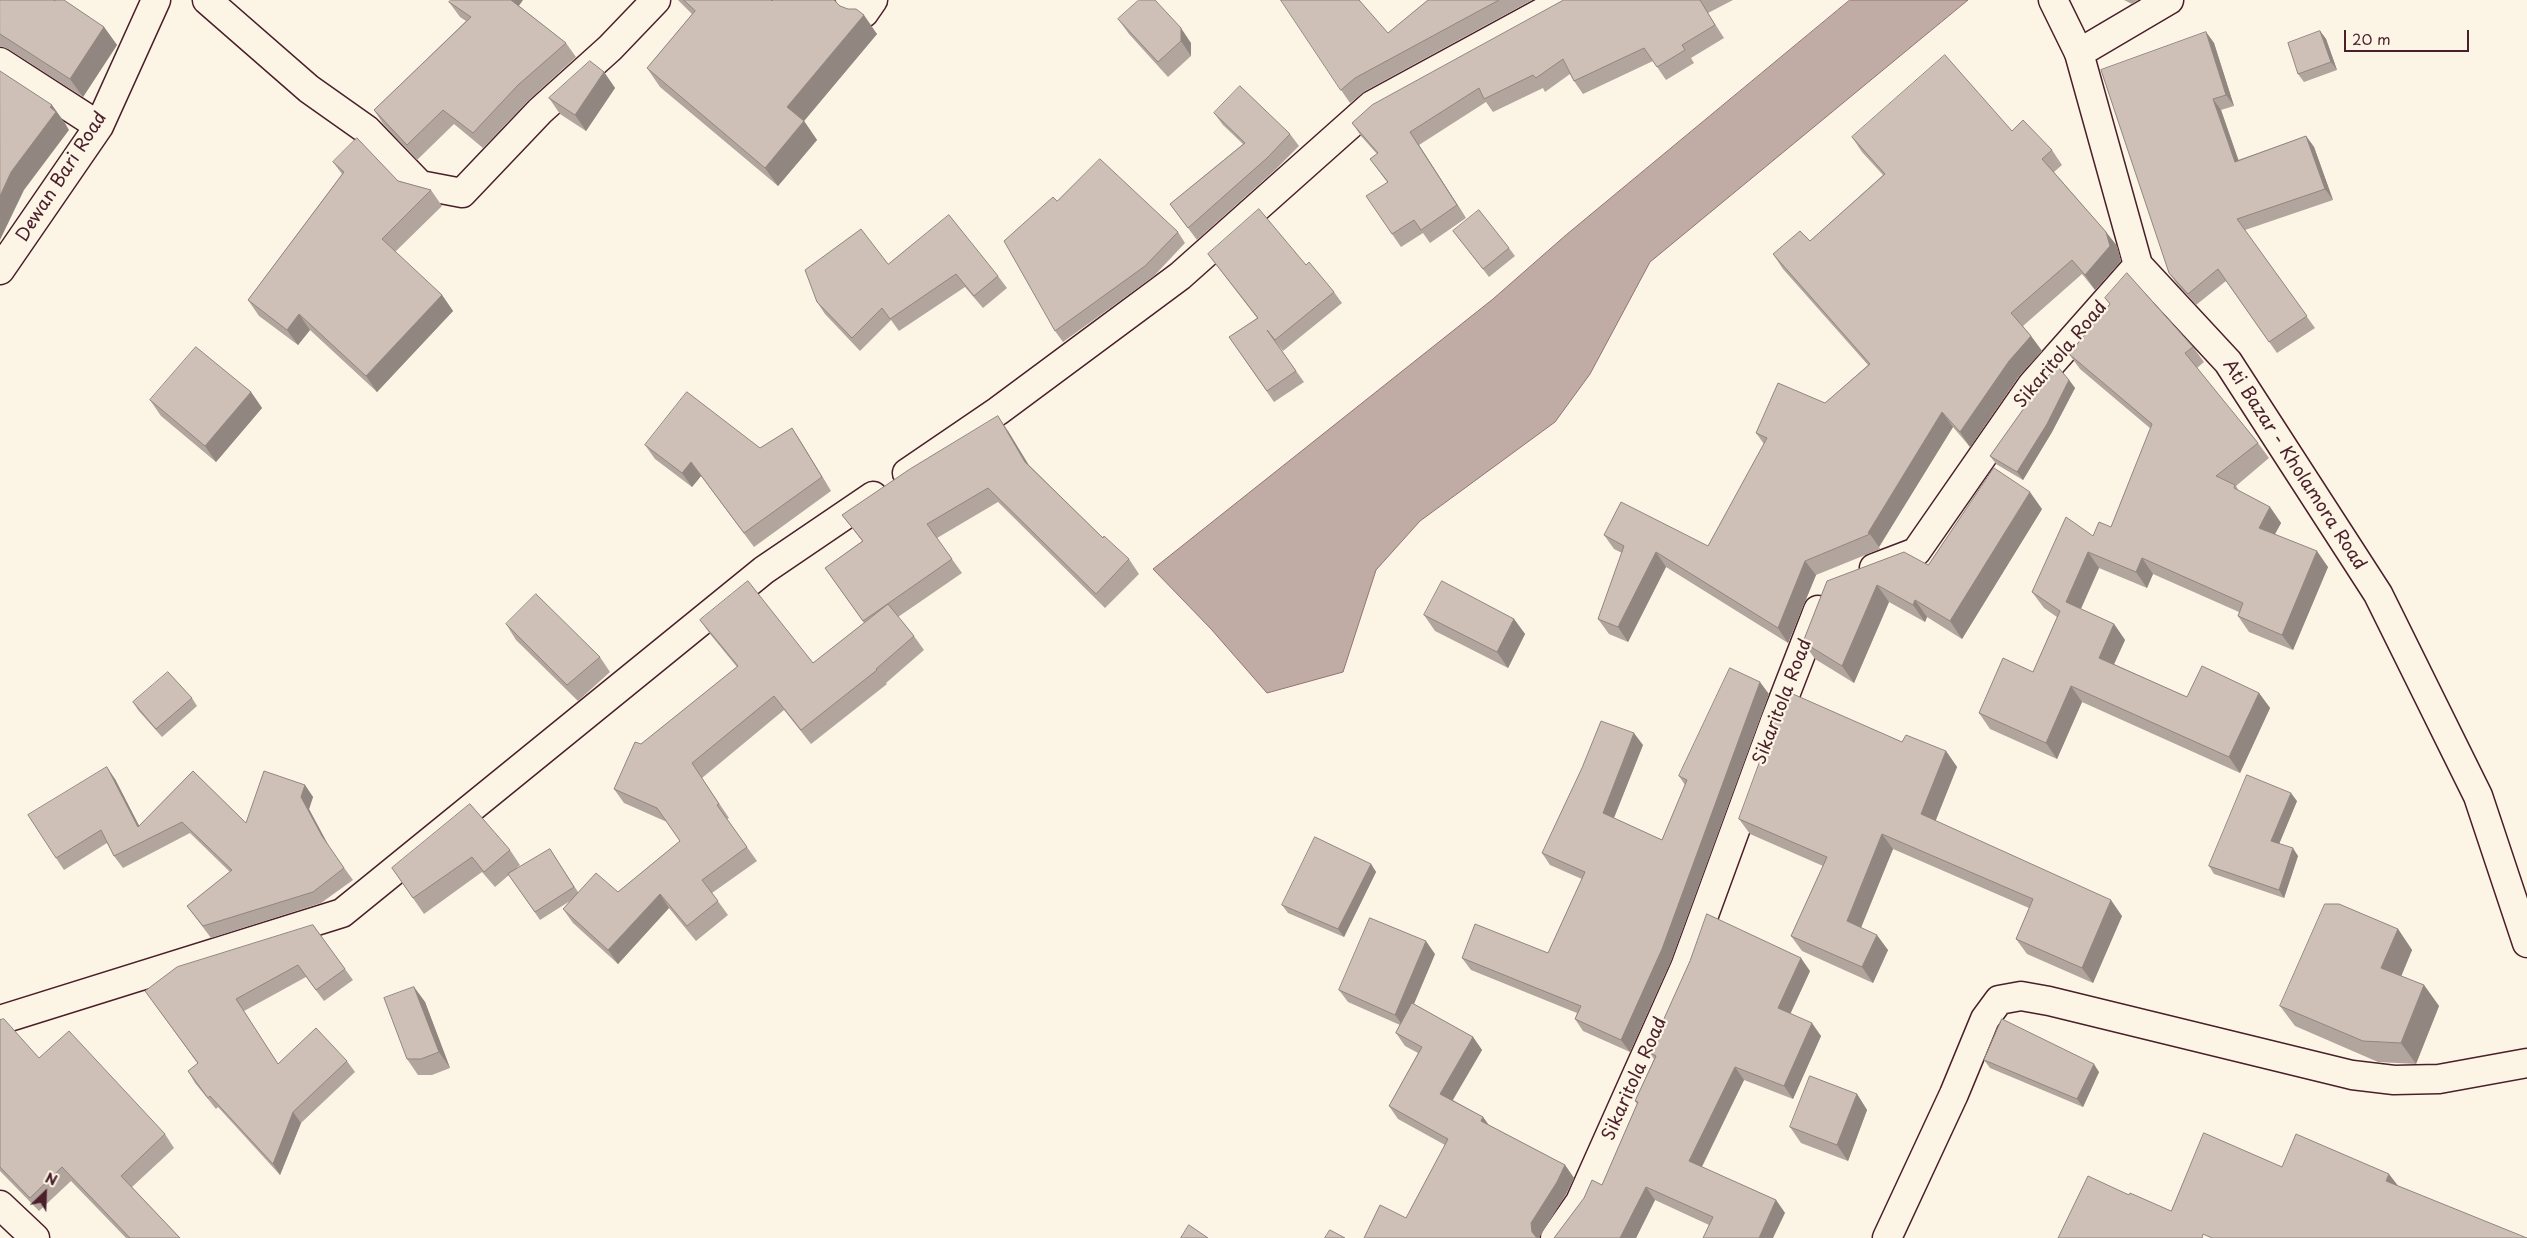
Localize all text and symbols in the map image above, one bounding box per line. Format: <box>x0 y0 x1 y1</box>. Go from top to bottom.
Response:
scale bar <box>2347 20 2472 52</box>
text: 20 m <box>2352 27 2391 50</box>
street label: Dewan Bari Road <box>12 108 112 246</box>
street label: Sikaritola Road <box>2010 297 2112 413</box>
street label: Ati Bazar - Kholamora Road <box>2218 356 2370 574</box>
street label: Sikaritola Road <box>1749 636 1817 768</box>
street label: Sikaritola Road <box>1598 1014 1672 1144</box>
text: N <box>42 1167 61 1191</box>
north arrow <box>20 1168 70 1218</box>

